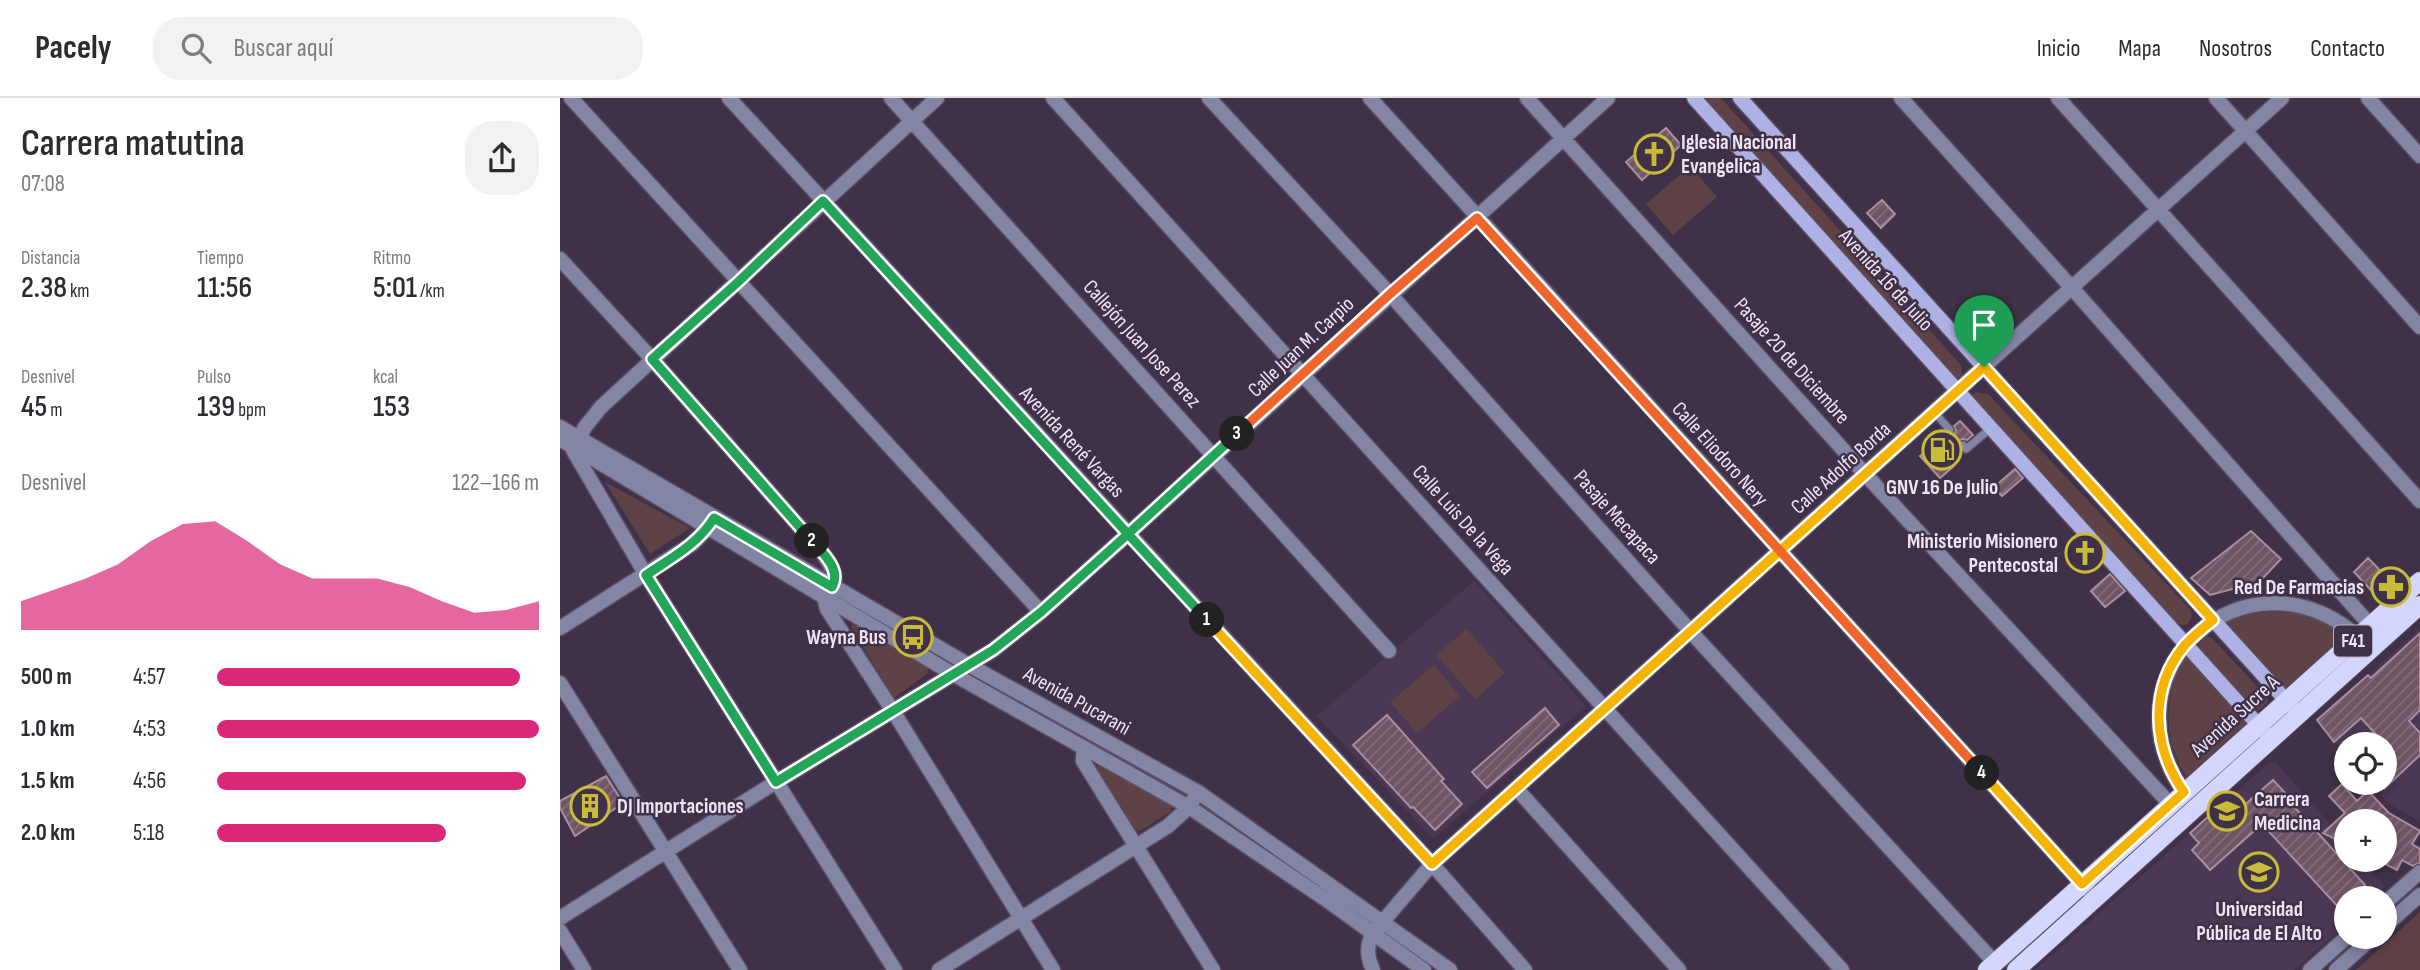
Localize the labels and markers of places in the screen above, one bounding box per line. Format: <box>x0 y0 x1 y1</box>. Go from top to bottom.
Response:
place label: Iglesia Nacional Evangelica <box>1681 130 1796 179</box>
church icon: Iglesia Nacional Evangelica <box>1633 133 1675 175</box>
pin <box>1954 295 2014 367</box>
pin: 3 <box>1220 416 1254 452</box>
fuel station icon: GNV 16 De Julio <box>1921 429 1963 471</box>
place label: GNV 16 De Julio <box>1886 475 1998 500</box>
pin: 2 <box>794 524 830 558</box>
place label: Ministerio Misionero Pentecostal <box>1907 529 2058 578</box>
church icon: Ministerio Misionero Pentecostal <box>2064 532 2106 574</box>
pharmacy icon: Red De Farmacias <box>2370 566 2412 608</box>
place label: Red De Farmacias <box>2234 575 2364 600</box>
pin: 1 <box>1190 602 1224 638</box>
bus stop icon: Wayna Bus <box>892 616 934 658</box>
place label: Wayna Bus <box>806 625 886 650</box>
pin: 4 <box>1964 756 2000 790</box>
building icon: DJ Importaciones <box>569 785 611 827</box>
place label: Carrera Medicina <box>2254 787 2321 836</box>
school or university icon: Carrera Medicina <box>2206 790 2248 832</box>
place label: DJ Importaciones <box>617 794 744 819</box>
school or university icon: Universidad Pública de El Alto <box>2238 851 2280 893</box>
place label: Universidad Pública de El Alto <box>2196 897 2322 946</box>

